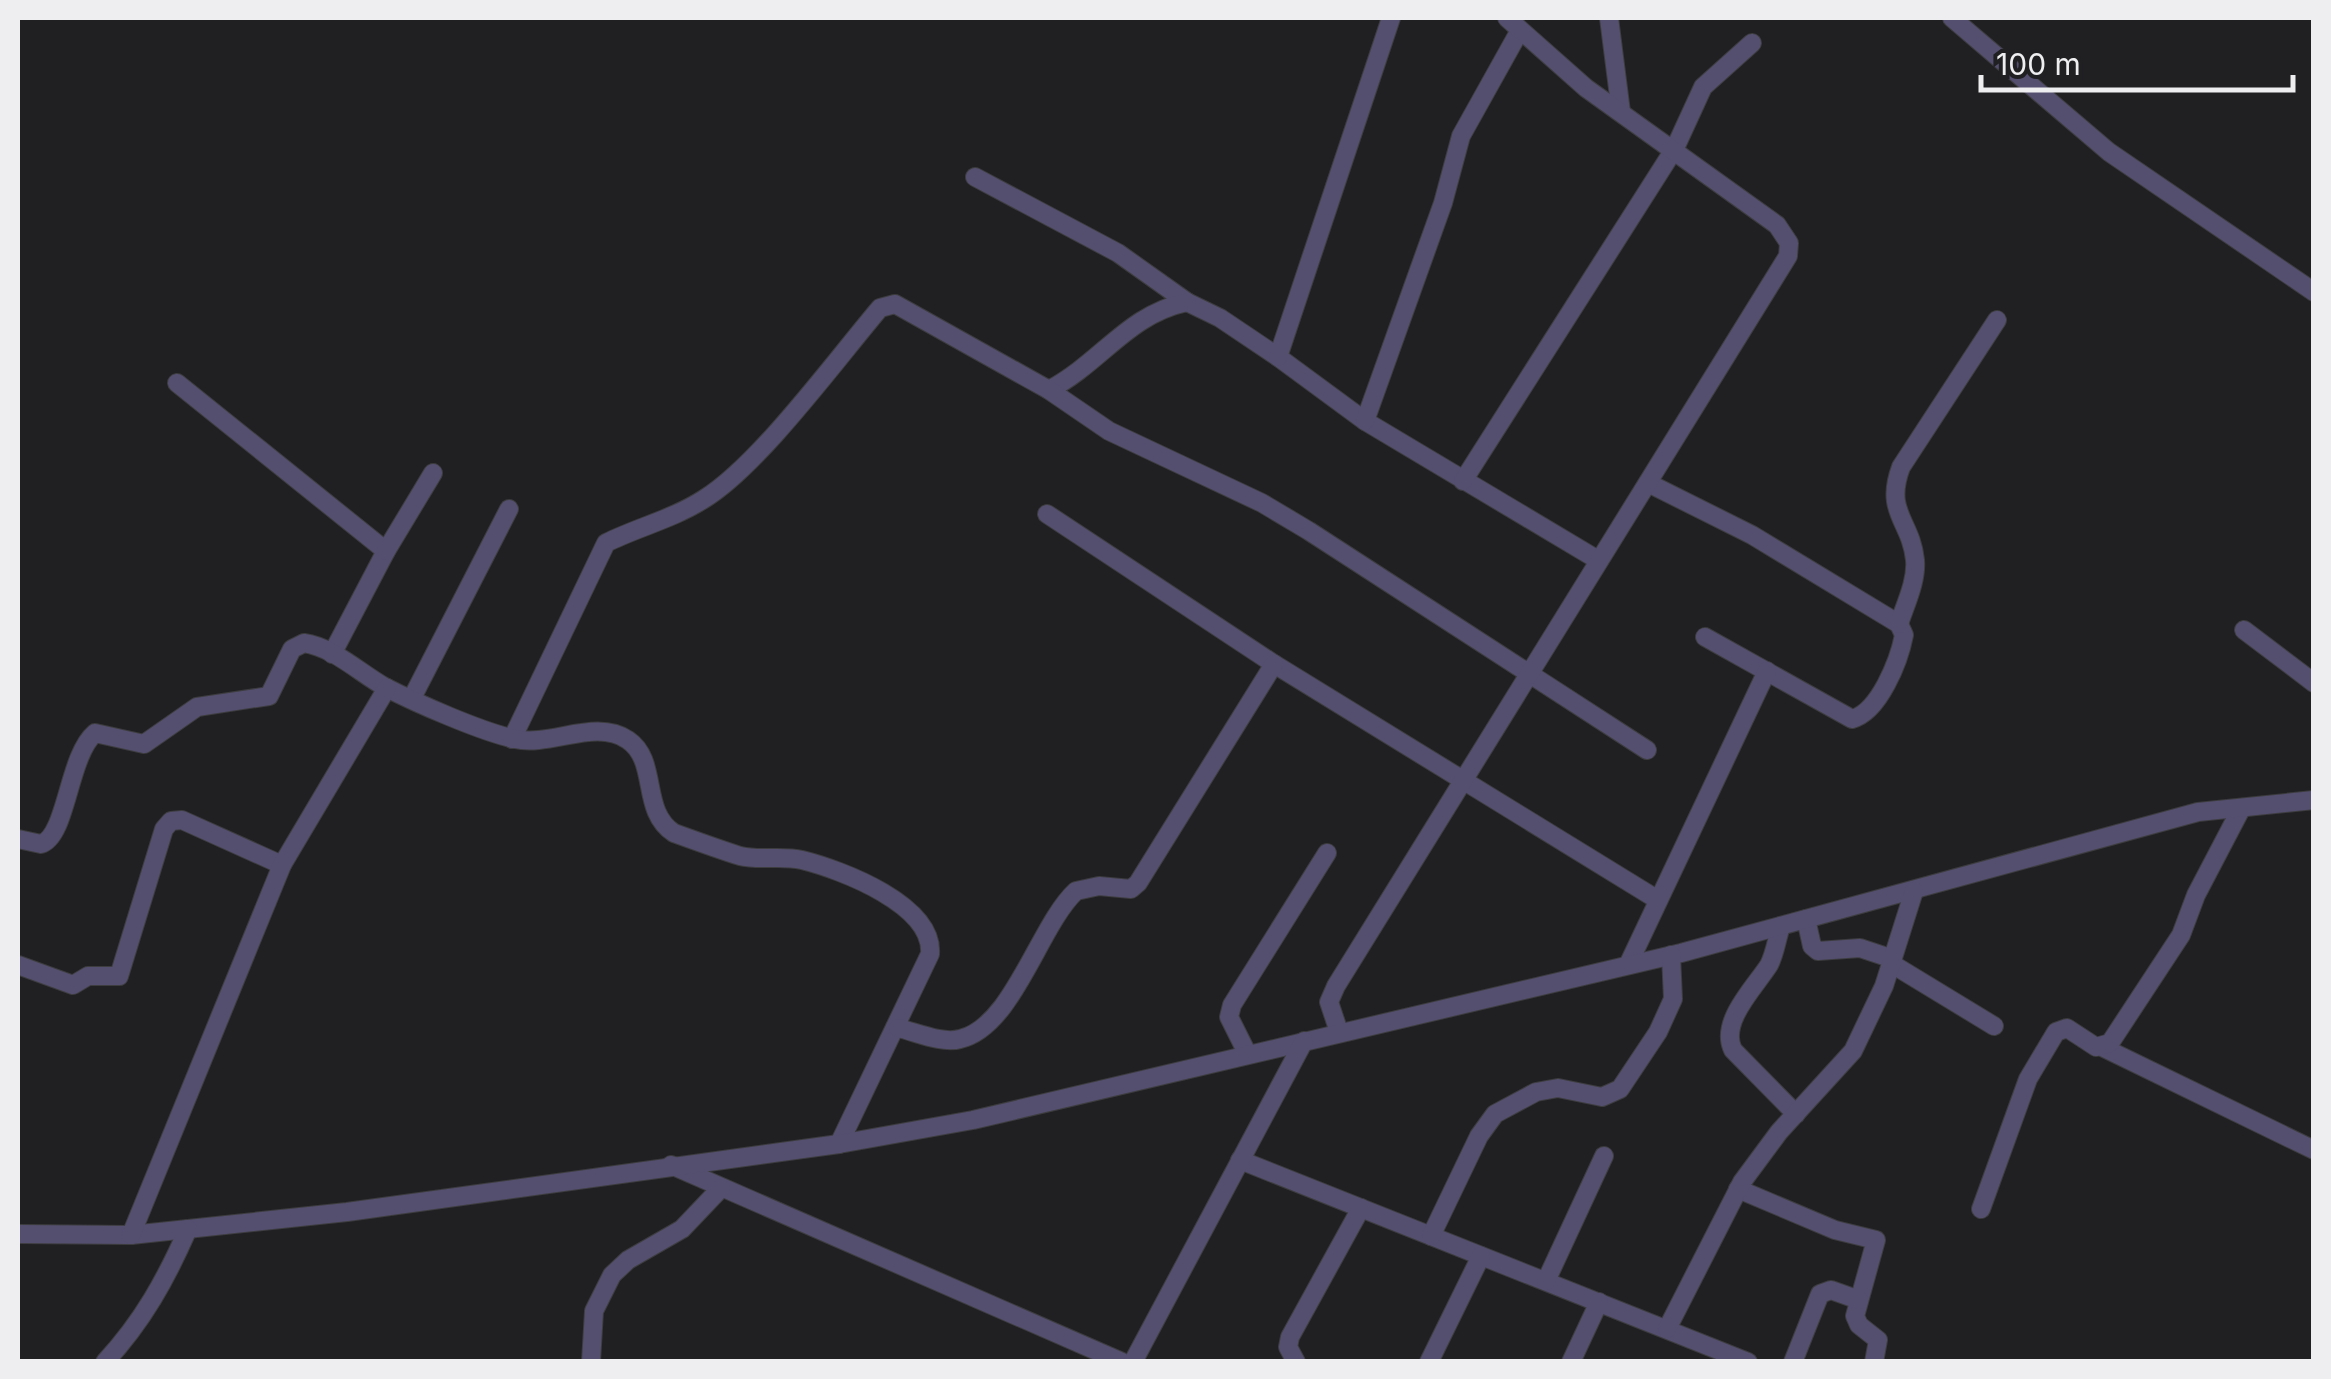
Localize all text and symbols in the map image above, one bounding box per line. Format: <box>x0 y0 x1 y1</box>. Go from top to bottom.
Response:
scale bar <box>1981 30 2294 92</box>
text: 100 m <box>1996 46 2081 82</box>

